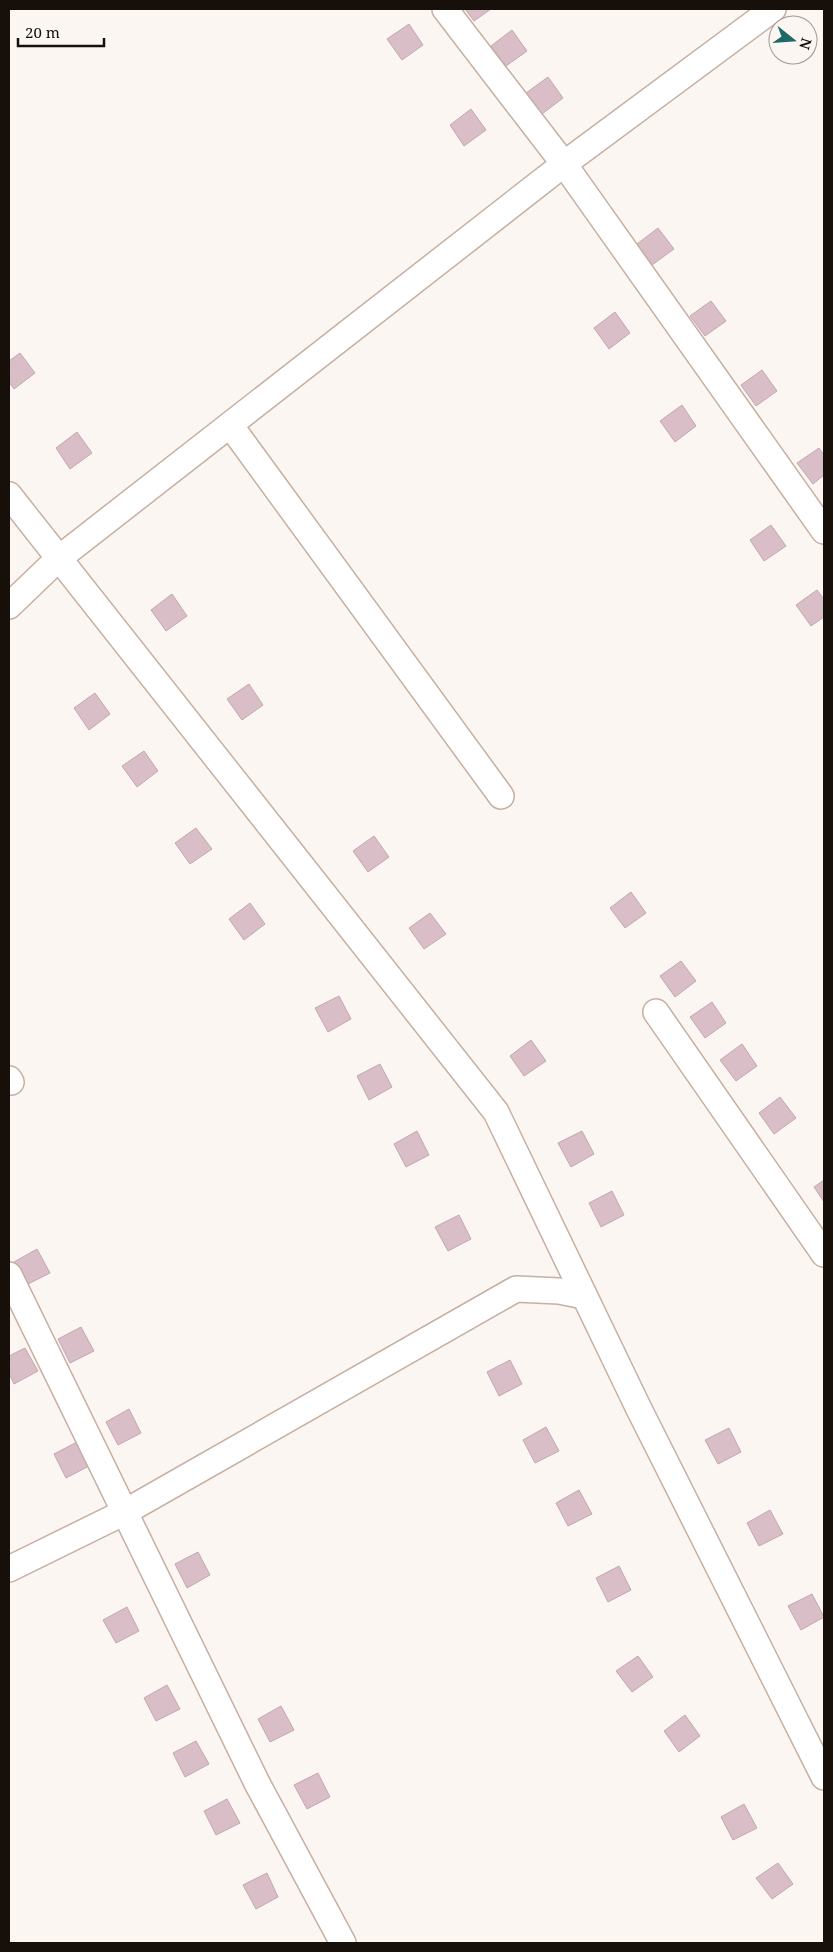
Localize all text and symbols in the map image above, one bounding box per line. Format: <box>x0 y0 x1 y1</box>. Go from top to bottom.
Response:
scale bar <box>18 15 104 47</box>
north arrow <box>768 15 818 65</box>
text: 20 m <box>25 22 60 42</box>
text: N <box>795 36 817 52</box>

